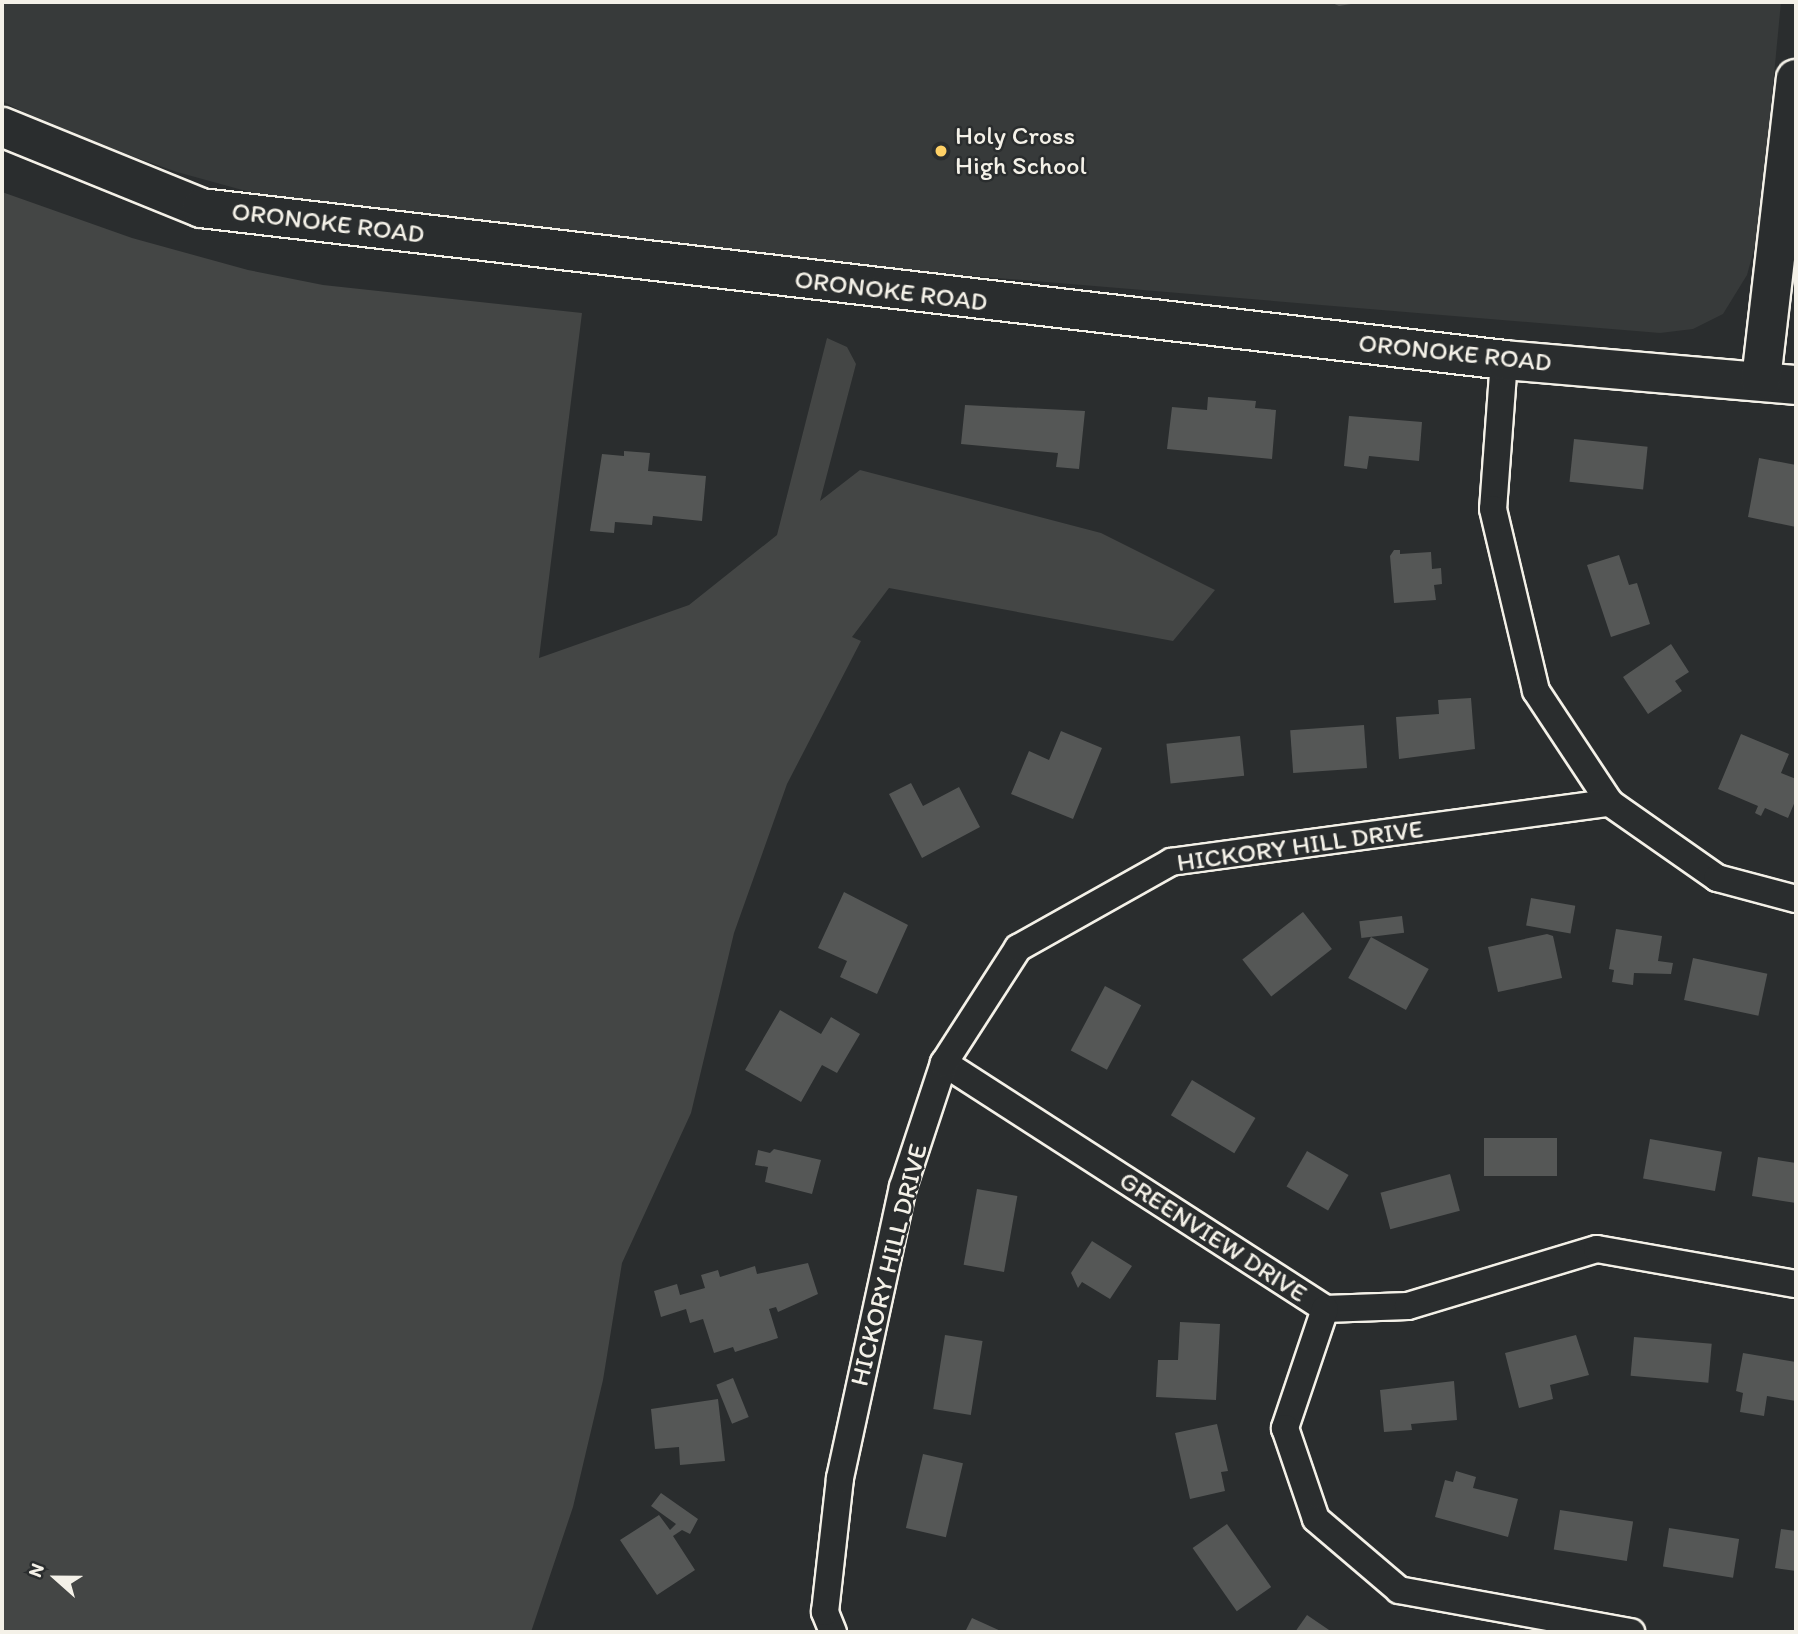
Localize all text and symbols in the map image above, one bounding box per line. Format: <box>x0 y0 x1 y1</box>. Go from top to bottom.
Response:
place label: Holy Cross High School <box>955 120 1086 182</box>
marker: Holy Cross High School <box>933 143 949 159</box>
street label: ORONOKE ROAD <box>230 196 426 250</box>
street label: ORONOKE ROAD <box>793 264 989 318</box>
street label: ORONOKE ROAD <box>1357 327 1553 379</box>
street label: HICKORY HILL DRIVE <box>1175 813 1425 879</box>
street label: HICKORY HILL DRIVE <box>844 1140 934 1390</box>
street label: GREENVIEW DRIVE <box>1112 1164 1314 1310</box>
north arrow <box>21 1543 91 1613</box>
text: N <box>23 1560 49 1580</box>

